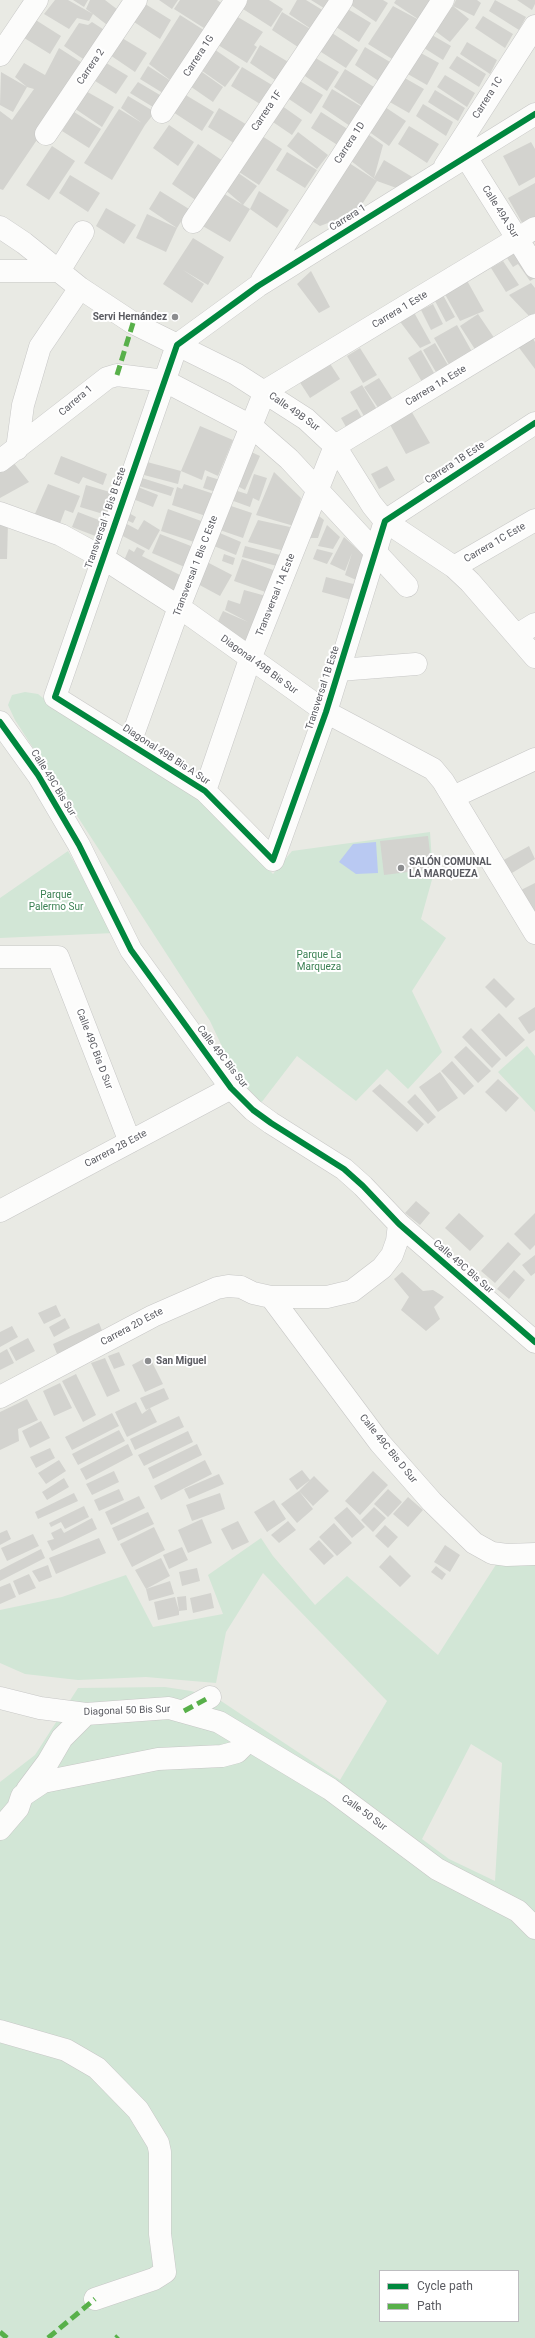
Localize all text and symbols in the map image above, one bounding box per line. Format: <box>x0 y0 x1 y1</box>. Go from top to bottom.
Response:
street label: Carrera 1G <box>181 33 217 79</box>
street label: Carrera 2 <box>75 47 107 87</box>
street label: Carrera 1C <box>470 75 506 121</box>
street label: Carrera 1F <box>249 88 285 134</box>
street label: Carrera 1D <box>332 120 368 166</box>
street label: Calle 49A Sur <box>479 184 521 240</box>
street label: Carrera 1 <box>328 202 368 234</box>
street label: Carrera 1 Este <box>370 289 430 331</box>
place label: Servi Hernández <box>93 311 167 323</box>
marker: Servi Hernández <box>170 312 180 322</box>
street label: Carrera 1A Este <box>403 363 469 409</box>
street label: Carrera 1 <box>57 383 95 419</box>
street label: Calle 49B Sur <box>266 390 322 434</box>
street label: Carrera 1B Este <box>423 439 487 487</box>
street label: Transversal 1 Bis B Este <box>83 466 129 570</box>
street label: Transversal 1 Bis C Este <box>171 514 221 618</box>
street label: Carrera 1C Este <box>462 521 528 565</box>
street label: Transversal 1A Este <box>254 552 298 638</box>
street label: Diagonal 49B Bis Sur <box>218 633 300 697</box>
street label: Transversal 1B Este <box>304 644 342 732</box>
street label: Diagonal 49B Bis A Sur <box>120 722 212 788</box>
street label: Calle 49C Bis Sur <box>28 748 78 818</box>
place label: SALÓN COMUNAL LA MARQUEZA <box>409 856 491 880</box>
marker: SALÓN COMUNAL LA MARQUEZA <box>396 863 406 873</box>
park label: Parque Palermo Sur <box>29 889 83 912</box>
park label: Parque La Marqueza <box>297 949 341 972</box>
street label: Calle 49C Bis D Sur <box>73 1007 115 1091</box>
street label: Calle 49C Bis Sur <box>194 1023 250 1091</box>
street label: Carrera 2B Este <box>83 1128 149 1170</box>
street label: Calle 49C Bis Sur <box>430 1238 496 1296</box>
street label: Carrera 2D Este <box>99 1305 165 1349</box>
place label: San Miguel <box>156 1355 206 1367</box>
marker: San Miguel <box>143 1356 153 1366</box>
street label: Calle 49C Bis D Sur <box>357 1412 419 1486</box>
street label: Diagonal 50 Bis Sur <box>84 1703 170 1719</box>
street label: Calle 50 Sur <box>339 1793 389 1833</box>
legend <box>379 2270 519 2322</box>
text: Cycle path <box>417 2279 473 2293</box>
text: Path <box>417 2299 442 2313</box>

